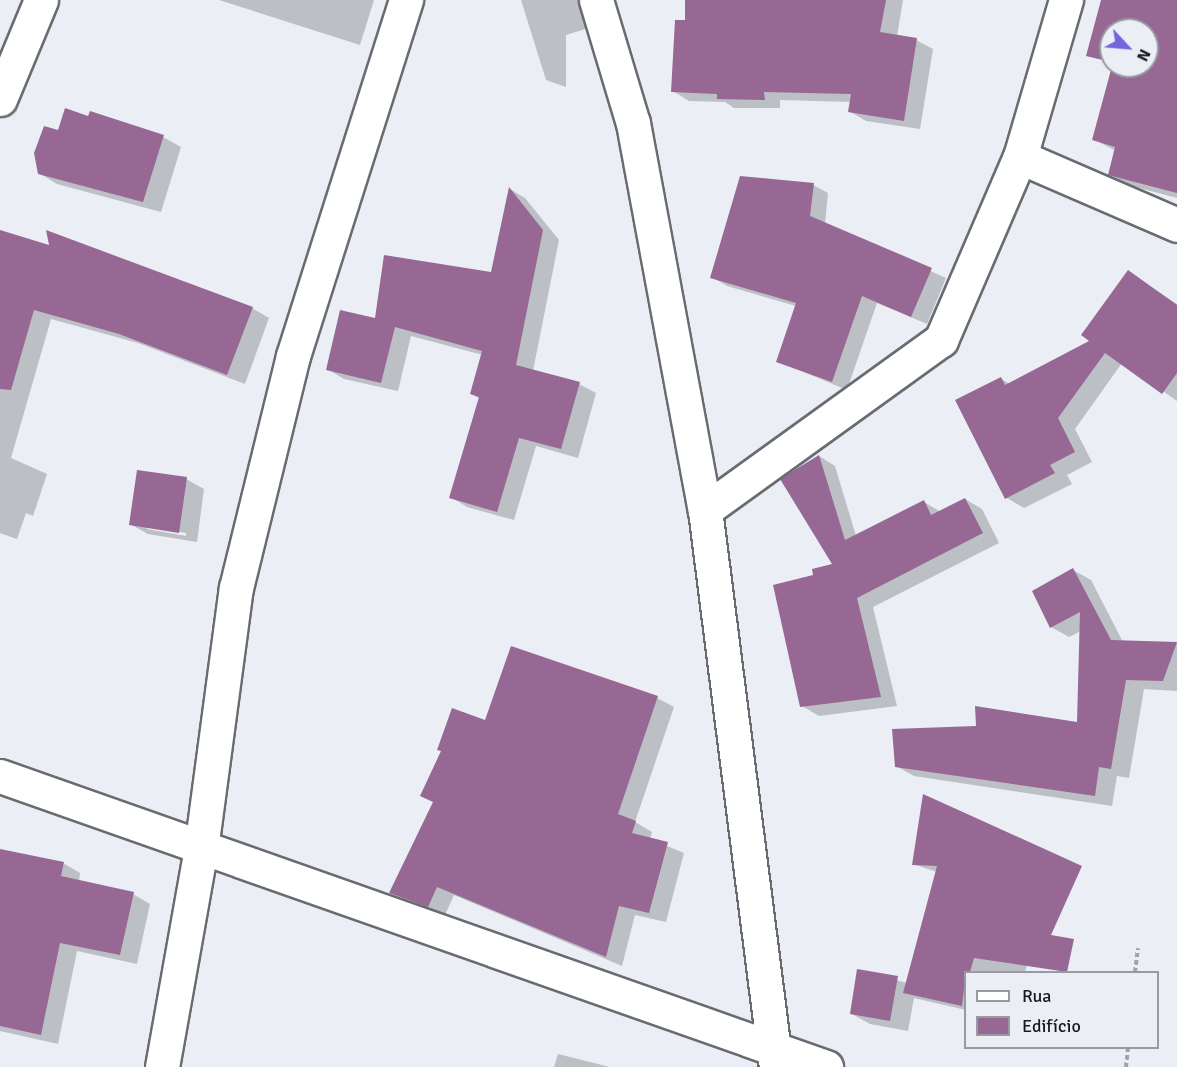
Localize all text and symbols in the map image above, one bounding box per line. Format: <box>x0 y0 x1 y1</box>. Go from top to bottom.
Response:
north arrow <box>1099 18 1159 78</box>
text: N <box>1132 46 1155 64</box>
legend <box>964 971 1159 1049</box>
text: Rua <box>1022 985 1051 1007</box>
text: Edifício <box>1022 1015 1081 1037</box>

